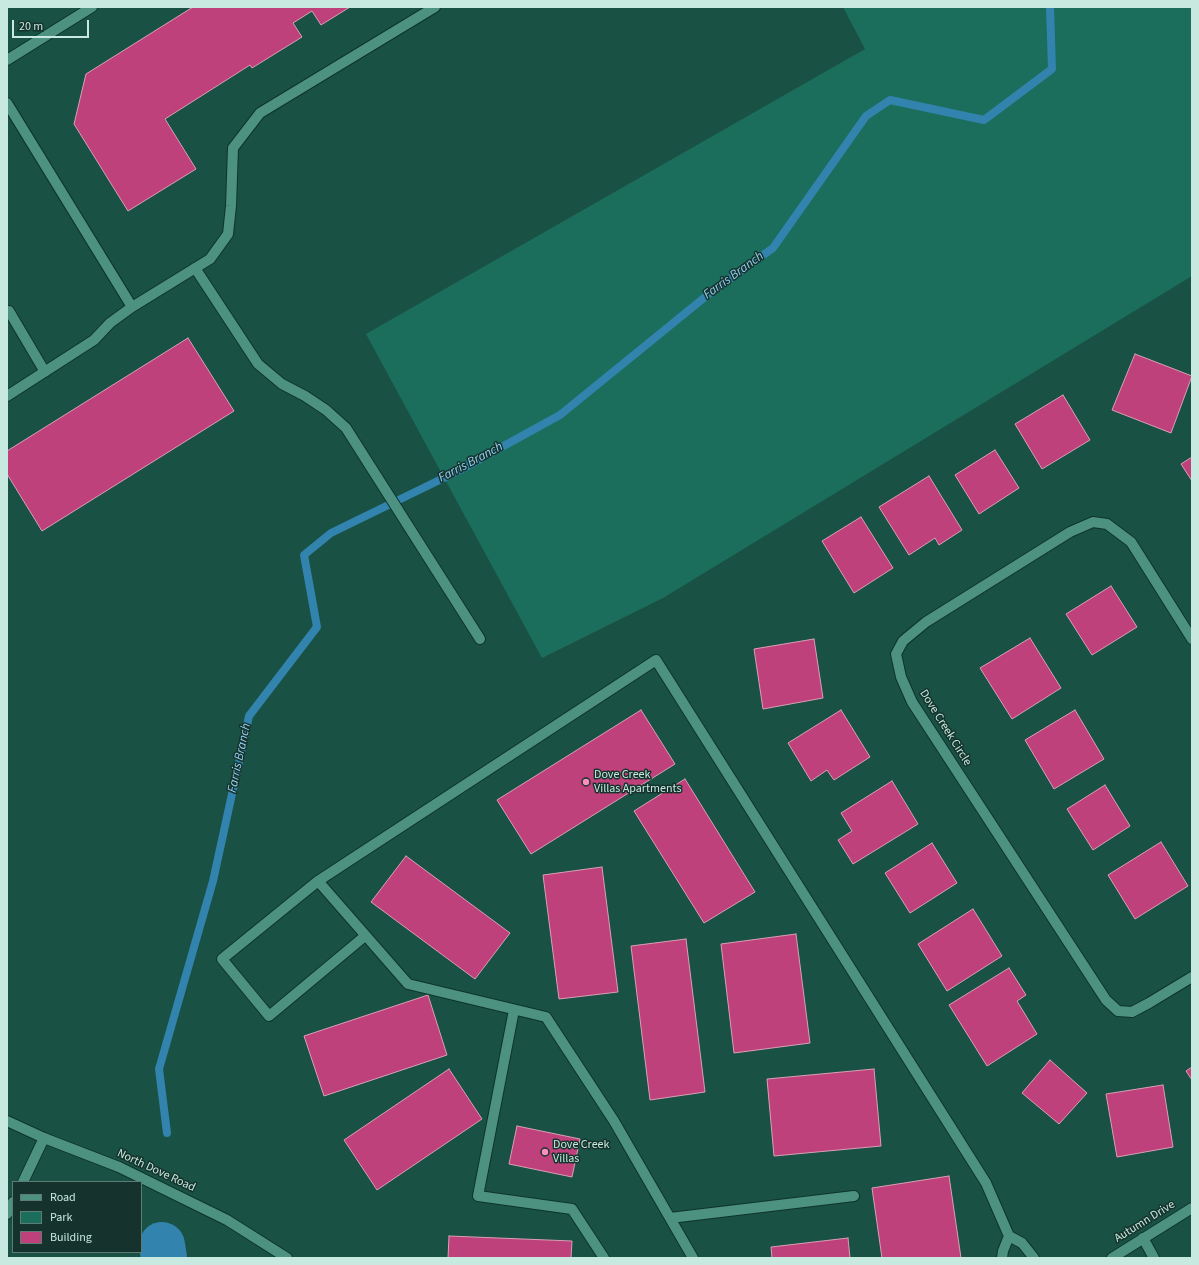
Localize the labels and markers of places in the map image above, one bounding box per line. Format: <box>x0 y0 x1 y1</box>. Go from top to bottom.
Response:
place label: Dove Creek Villas Apartments <box>594 768 681 796</box>
marker: Dove Creek Villas Apartments <box>581 777 591 787</box>
place label: Dove Creek Villas <box>553 1138 609 1166</box>
marker: Dove Creek Villas <box>540 1147 550 1157</box>

